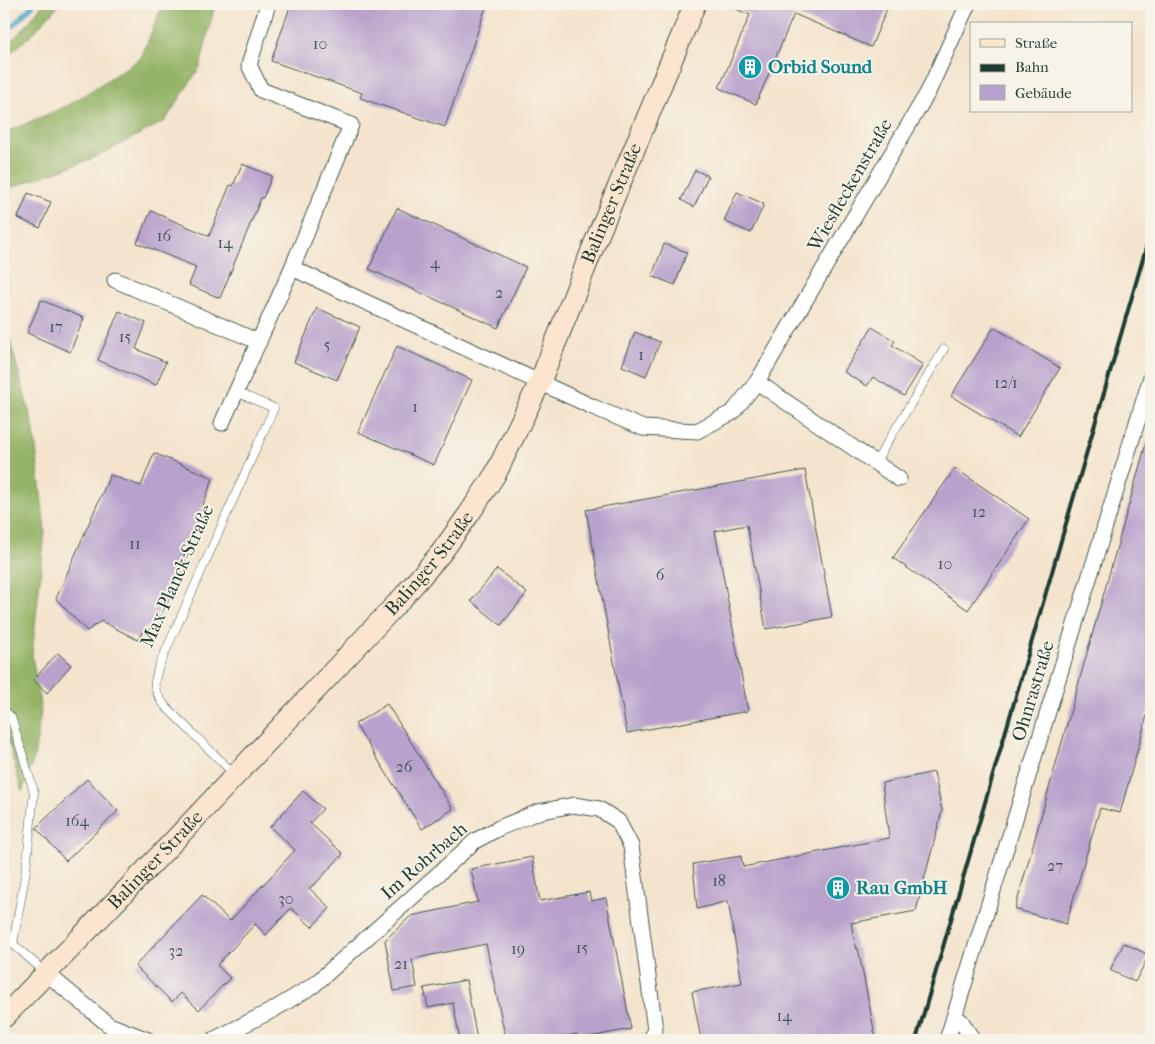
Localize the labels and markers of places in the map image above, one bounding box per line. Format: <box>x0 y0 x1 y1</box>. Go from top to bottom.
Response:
building icon: Orbid Sound <box>737 54 763 80</box>
place label: Orbid Sound <box>768 56 873 78</box>
building icon: Rau GmbH <box>825 875 851 901</box>
place label: Rau GmbH <box>856 877 948 899</box>

